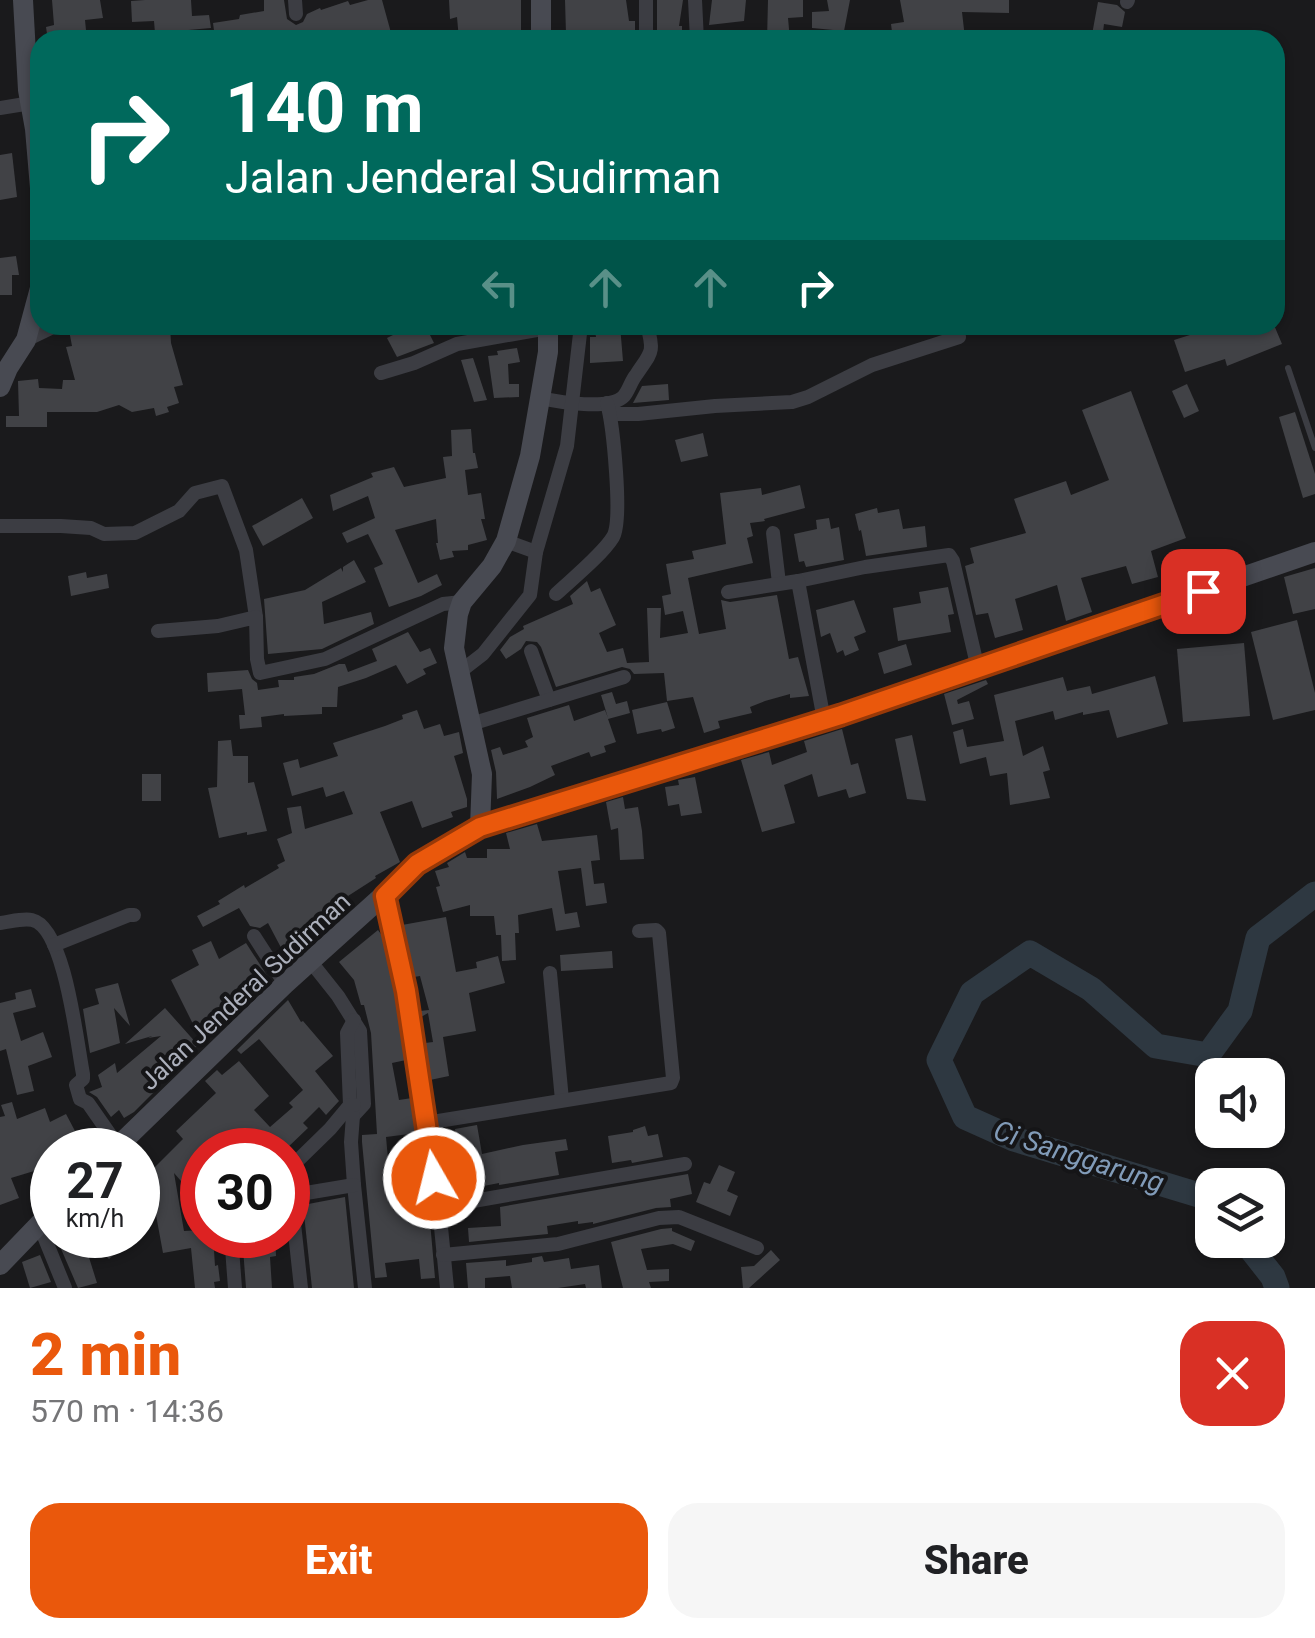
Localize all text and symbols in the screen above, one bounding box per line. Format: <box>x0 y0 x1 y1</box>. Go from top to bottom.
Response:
text: 140 m <box>225 67 424 149</box>
icon: right <box>60 70 190 200</box>
text: Jalan Jenderal Sudirman <box>225 151 721 204</box>
icon: left <box>473 260 528 315</box>
icon: ahead <box>578 260 633 315</box>
icon: ahead <box>683 260 738 315</box>
icon: right <box>788 260 843 315</box>
pin <box>1161 549 1246 634</box>
icon: arrive <box>1176 564 1231 619</box>
street label: Jalan Jenderal Sudirman <box>135 887 356 1096</box>
map controls <box>1195 1058 1285 1258</box>
button: sound <box>1195 1058 1285 1148</box>
water label: Ci Sanggarung <box>990 1113 1168 1199</box>
position arrow <box>382 1126 486 1230</box>
speed limit sign: 30 <box>180 1128 310 1258</box>
text: 27 <box>66 1152 124 1210</box>
button: layers <box>1195 1168 1285 1258</box>
text: km/h <box>66 1204 124 1233</box>
text: 2 min <box>30 1319 181 1390</box>
button: close <box>1180 1321 1285 1426</box>
text: 570 m · 14:36 <box>30 1392 224 1430</box>
button: Exit <box>30 1503 648 1618</box>
button: Share <box>668 1503 1285 1618</box>

